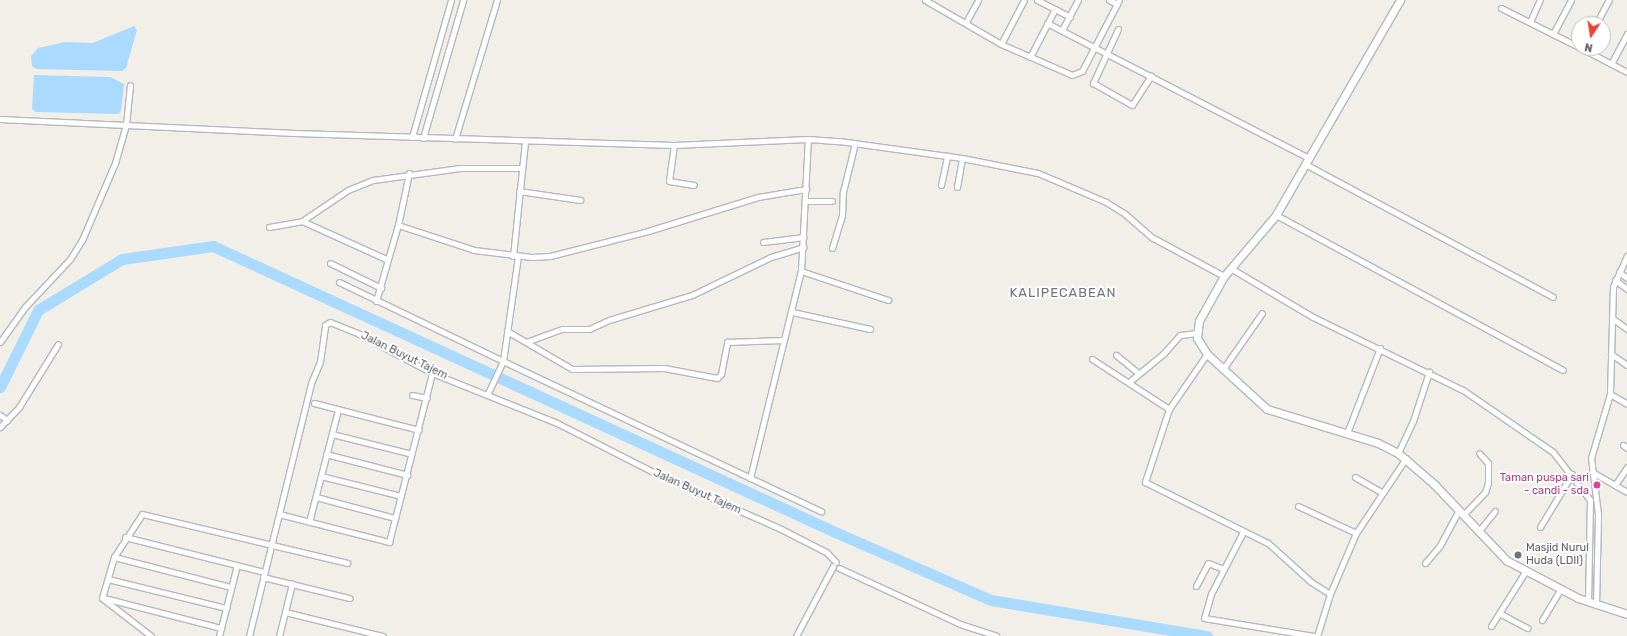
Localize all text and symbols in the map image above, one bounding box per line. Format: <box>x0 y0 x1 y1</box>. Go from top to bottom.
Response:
north arrow <box>1571 16 1611 56</box>
text: N <box>1583 40 1594 54</box>
district label: KALIPECABEAN <box>1009 285 1117 301</box>
street label: Jalan Buyut Tajem <box>358 329 450 383</box>
street label: Jalan Buyut Tajem <box>651 467 743 517</box>
place label: Taman puspa sari - candi - sda <box>1500 472 1589 498</box>
marker: Taman puspa sari - candi - sda <box>1592 480 1602 490</box>
place label: Masjid Nurul Huda (LDII) <box>1526 542 1589 568</box>
marker: Masjid Nurul Huda (LDII) <box>1513 550 1523 560</box>

